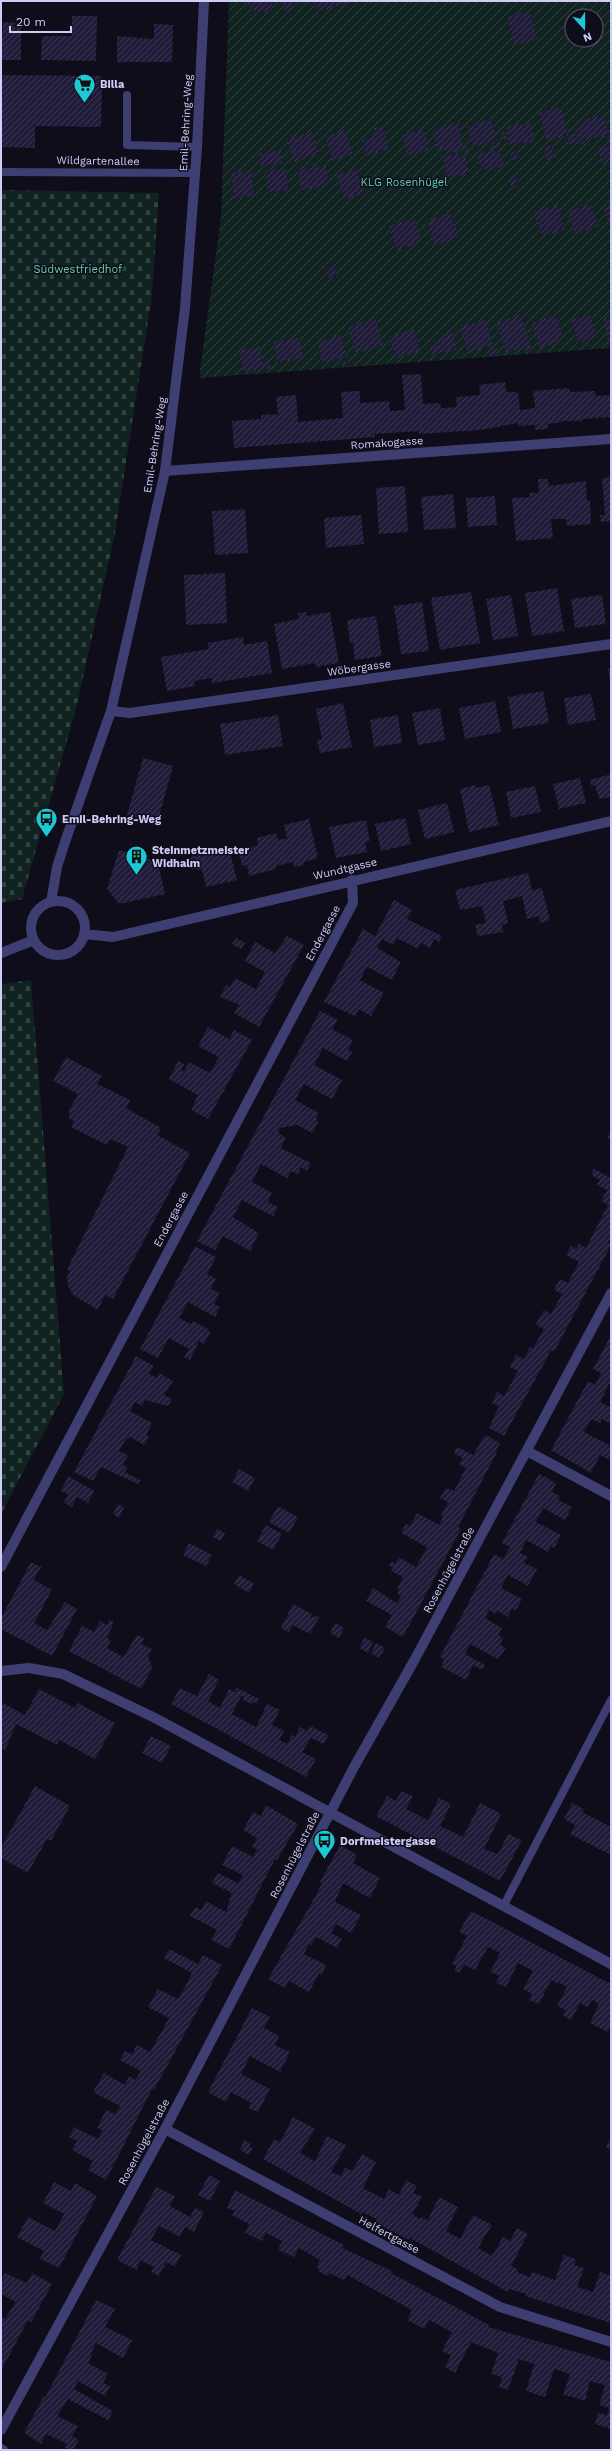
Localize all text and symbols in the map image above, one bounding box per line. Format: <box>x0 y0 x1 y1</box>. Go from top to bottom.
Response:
scale bar <box>10 8 71 34</box>
north arrow <box>564 8 604 48</box>
text: 20 m <box>16 15 46 29</box>
text: N <box>581 29 594 44</box>
supermarket icon: Billa <box>72 71 98 104</box>
street label: Emil-Behring-Weg <box>177 74 195 172</box>
place label: Billa <box>100 78 125 91</box>
street label: Wildgartenallee <box>56 154 140 168</box>
park label: KLG Rosenhügel <box>360 176 448 189</box>
park label: Südwestfriedhof <box>34 263 123 276</box>
street label: Emil-Behring-Weg <box>141 396 169 494</box>
street label: Romakogasse <box>350 434 424 452</box>
street label: Wöbergasse <box>326 657 392 679</box>
bus stop icon: Emil-Behring-Weg <box>33 806 59 839</box>
place label: Emil-Behring-Weg <box>62 813 162 826</box>
building icon: Steinmetzmeister Widhalm <box>123 843 149 876</box>
place label: Steinmetzmeister Widhalm <box>152 844 249 870</box>
street label: Wundtgasse <box>312 855 378 883</box>
street label: Endergasse <box>303 903 343 963</box>
street label: Endergasse <box>151 1189 191 1249</box>
street label: Rosenhügelstraße <box>421 1525 477 1615</box>
street label: Rosenhügelstraße <box>267 1809 323 1901</box>
bus stop icon: Dorfmeistergasse <box>311 1828 337 1861</box>
place label: Dorfmeistergasse <box>340 1835 436 1848</box>
street label: Rosenhügelstraße <box>116 2097 172 2187</box>
street label: Helfertgasse <box>356 2214 422 2256</box>

